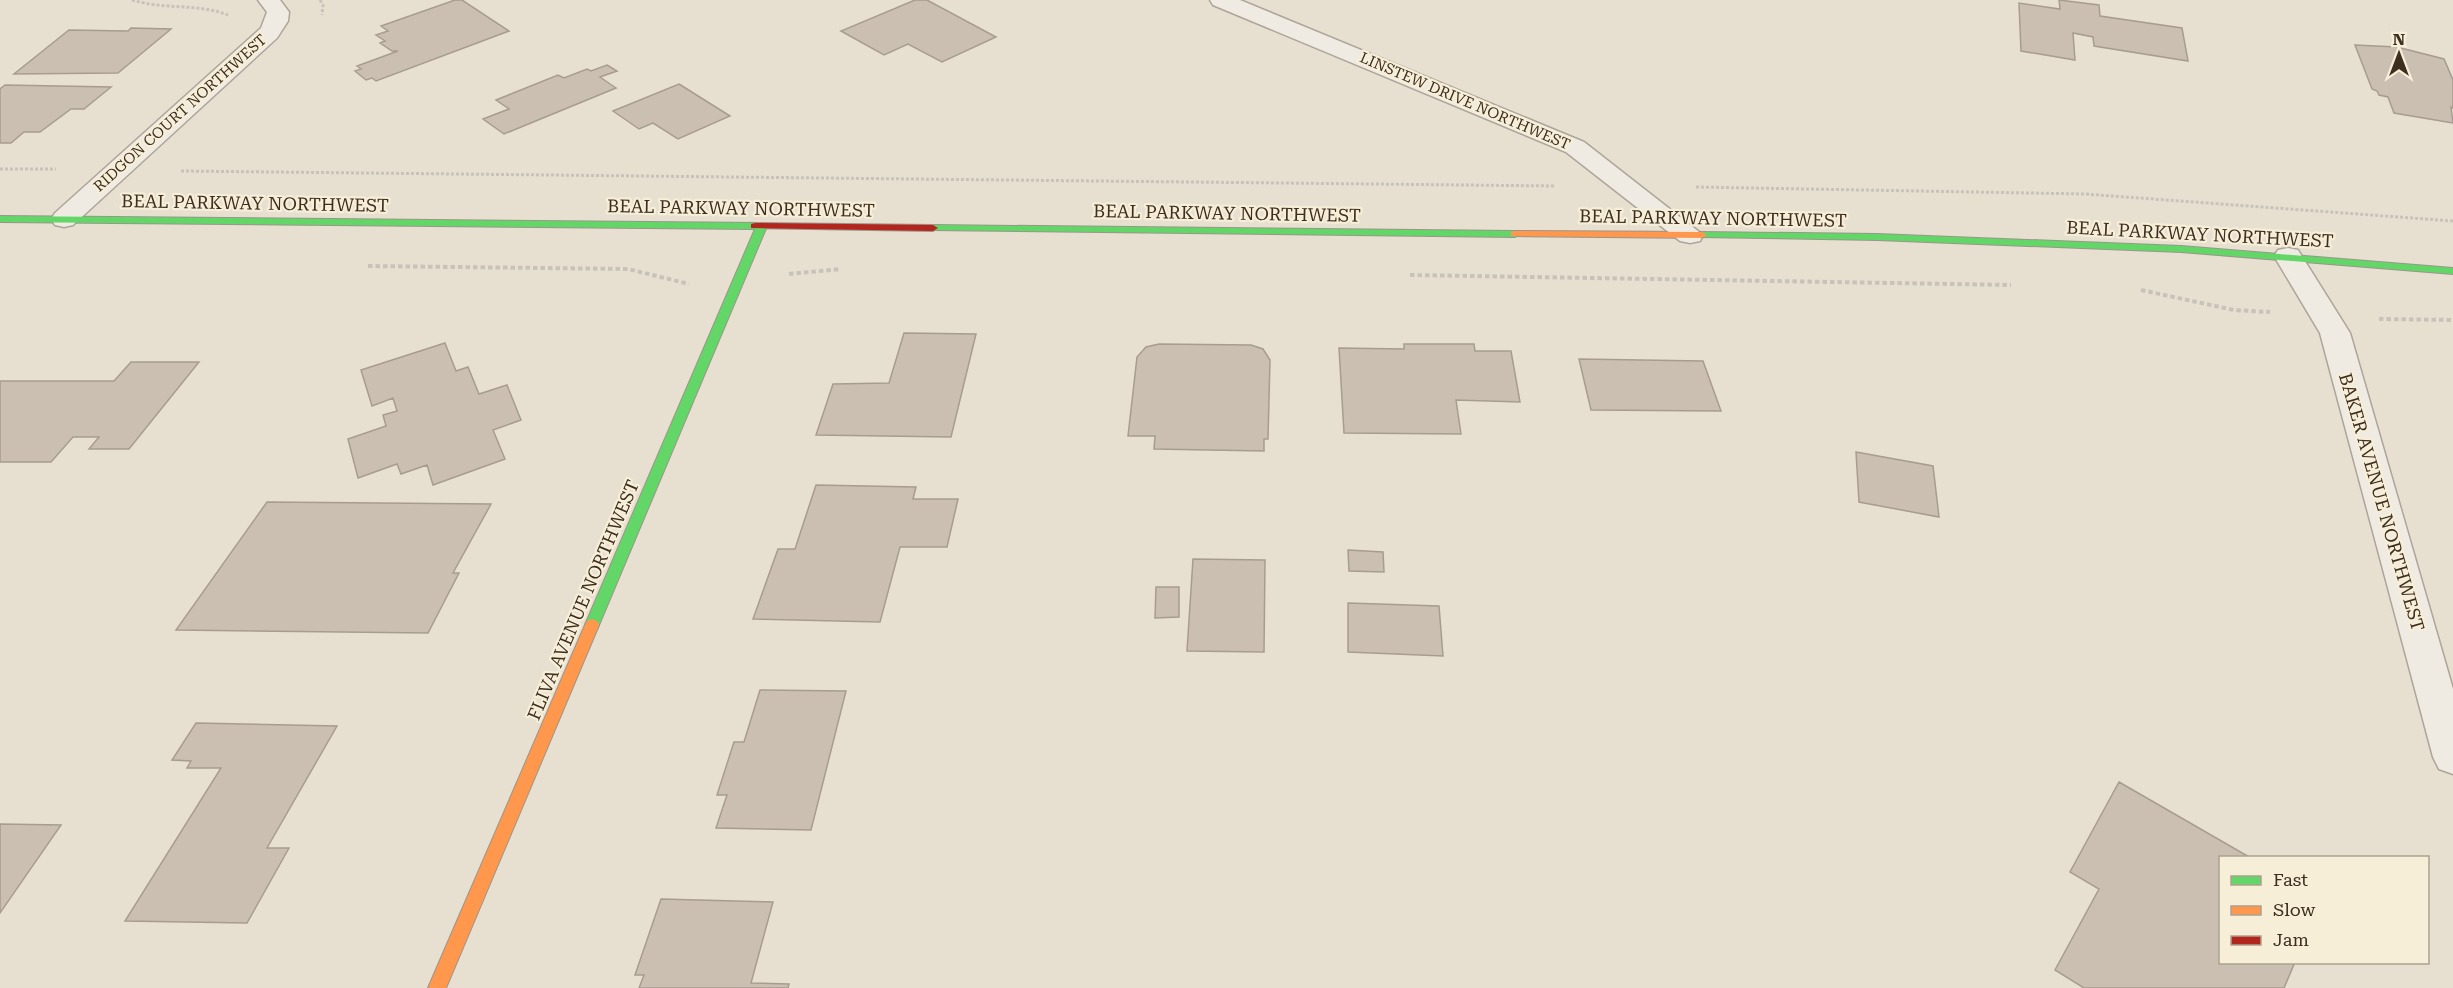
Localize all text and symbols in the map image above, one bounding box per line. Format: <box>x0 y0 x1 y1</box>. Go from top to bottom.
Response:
north arrow <box>2369 24 2429 84</box>
text: N <box>2393 30 2405 49</box>
street label: RIDGON COURT NORTHWEST <box>90 31 270 195</box>
street label: LINSTEW DRIVE NORTHWEST <box>1357 48 1573 154</box>
street label: BEAL PARKWAY NORTHWEST <box>121 190 389 216</box>
street label: BEAL PARKWAY NORTHWEST <box>607 195 875 221</box>
street label: BEAL PARKWAY NORTHWEST <box>1093 200 1361 226</box>
street label: BEAL PARKWAY NORTHWEST <box>1579 205 1847 231</box>
street label: BEAL PARKWAY NORTHWEST <box>2066 217 2334 251</box>
street label: BAKER AVENUE NORTHWEST <box>2335 370 2429 634</box>
street label: FLIVA AVENUE NORTHWEST <box>523 477 643 723</box>
legend <box>2219 856 2429 964</box>
text: Fast <box>2273 869 2308 890</box>
text: Slow <box>2273 899 2315 920</box>
text: Jam <box>2273 929 2309 950</box>

